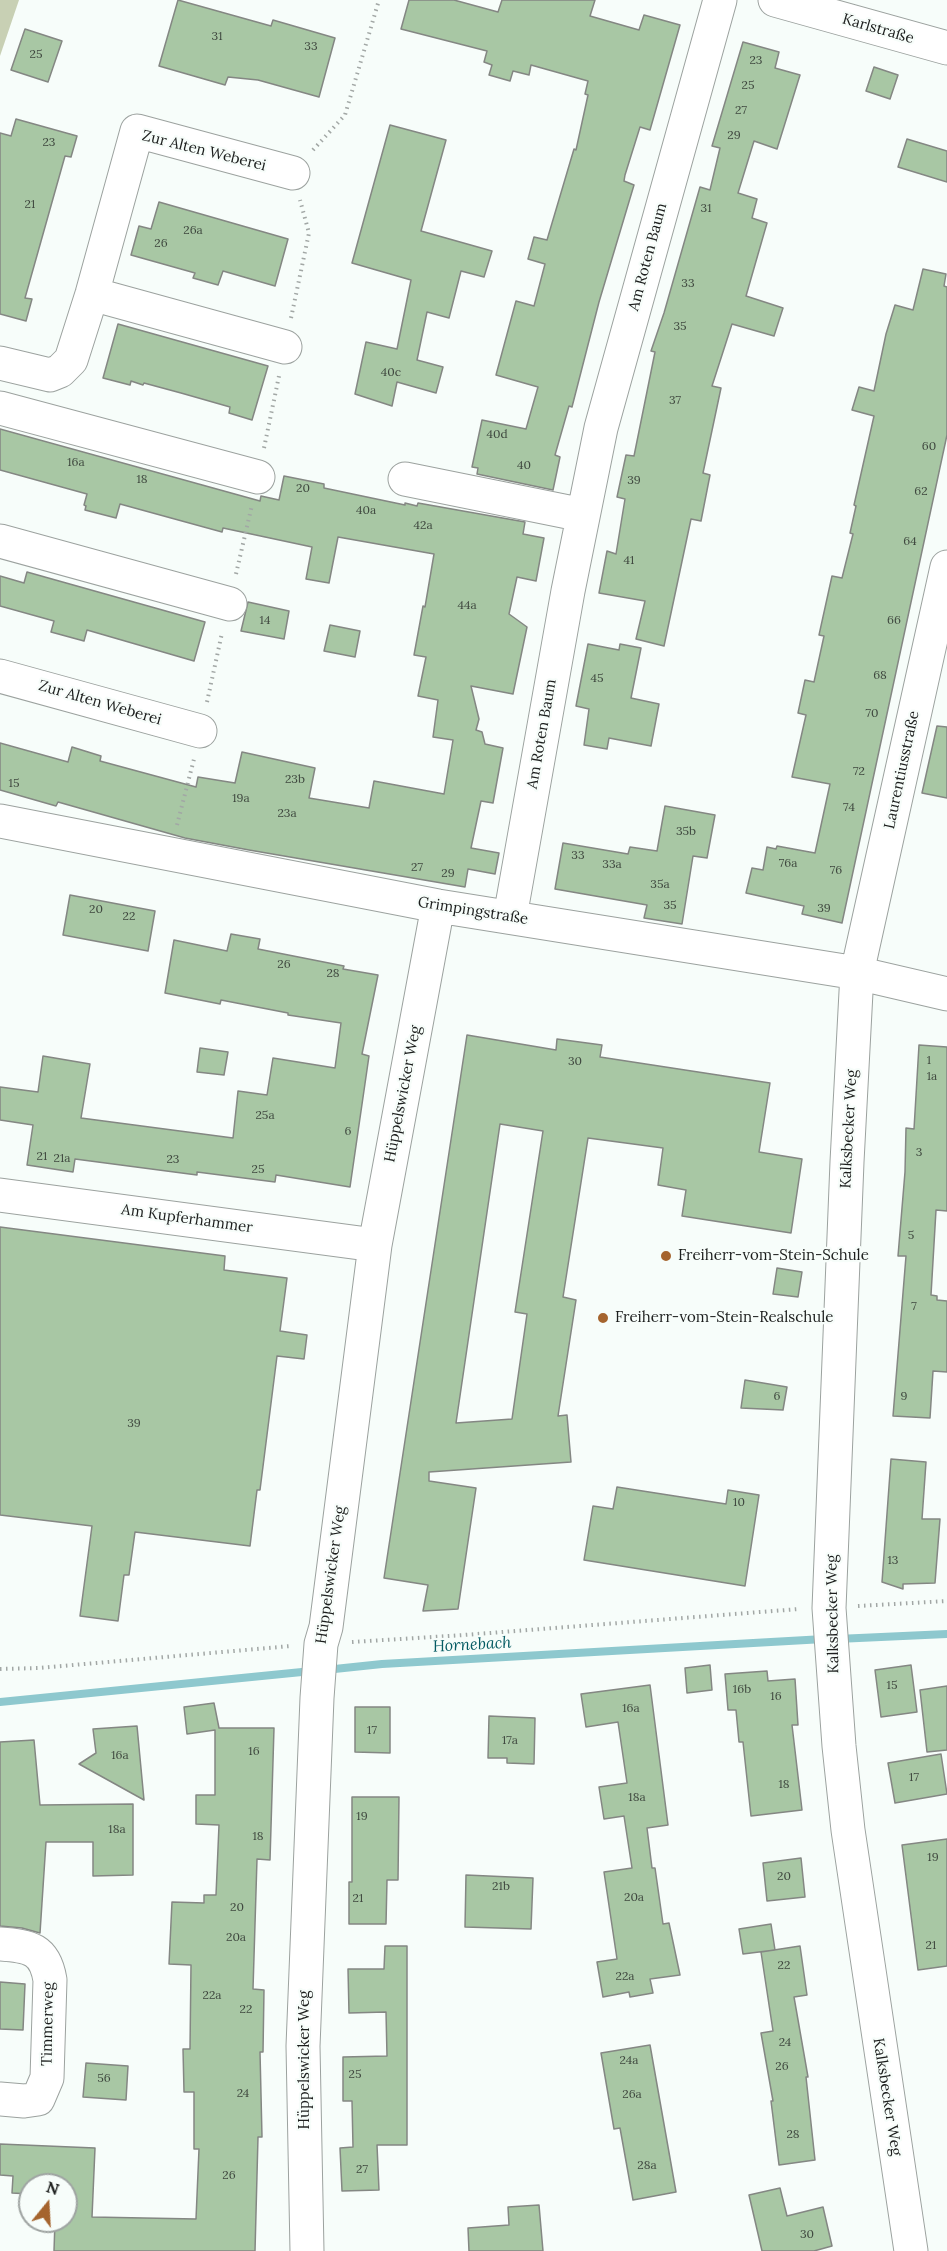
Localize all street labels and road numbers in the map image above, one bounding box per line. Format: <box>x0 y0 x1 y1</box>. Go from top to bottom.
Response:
street label: Karlstraße <box>840 10 916 48</box>
street label: Zur Alten Weberei <box>140 127 268 175</box>
street label: Am Roten Baum <box>625 201 671 313</box>
street label: Zur Alten Weberei <box>36 677 164 729</box>
street label: Am Roten Baum <box>523 678 561 790</box>
street label: Laurentiusstraße <box>881 709 923 831</box>
street label: Grimpingstraße <box>417 893 529 929</box>
street label: Hüppelswicker Weg <box>381 1024 425 1164</box>
street label: Kalksbecker Weg <box>837 1069 861 1189</box>
street label: Am Kupferhammer <box>120 1201 254 1237</box>
street label: Hüppelswicker Weg <box>312 1505 350 1645</box>
street label: Kalksbecker Weg <box>823 1554 843 1674</box>
street label: Timmerweg <box>38 1982 58 2066</box>
street label: Hüppelswicker Weg <box>296 1991 314 2129</box>
street label: Kalksbecker Weg <box>869 2037 905 2157</box>

